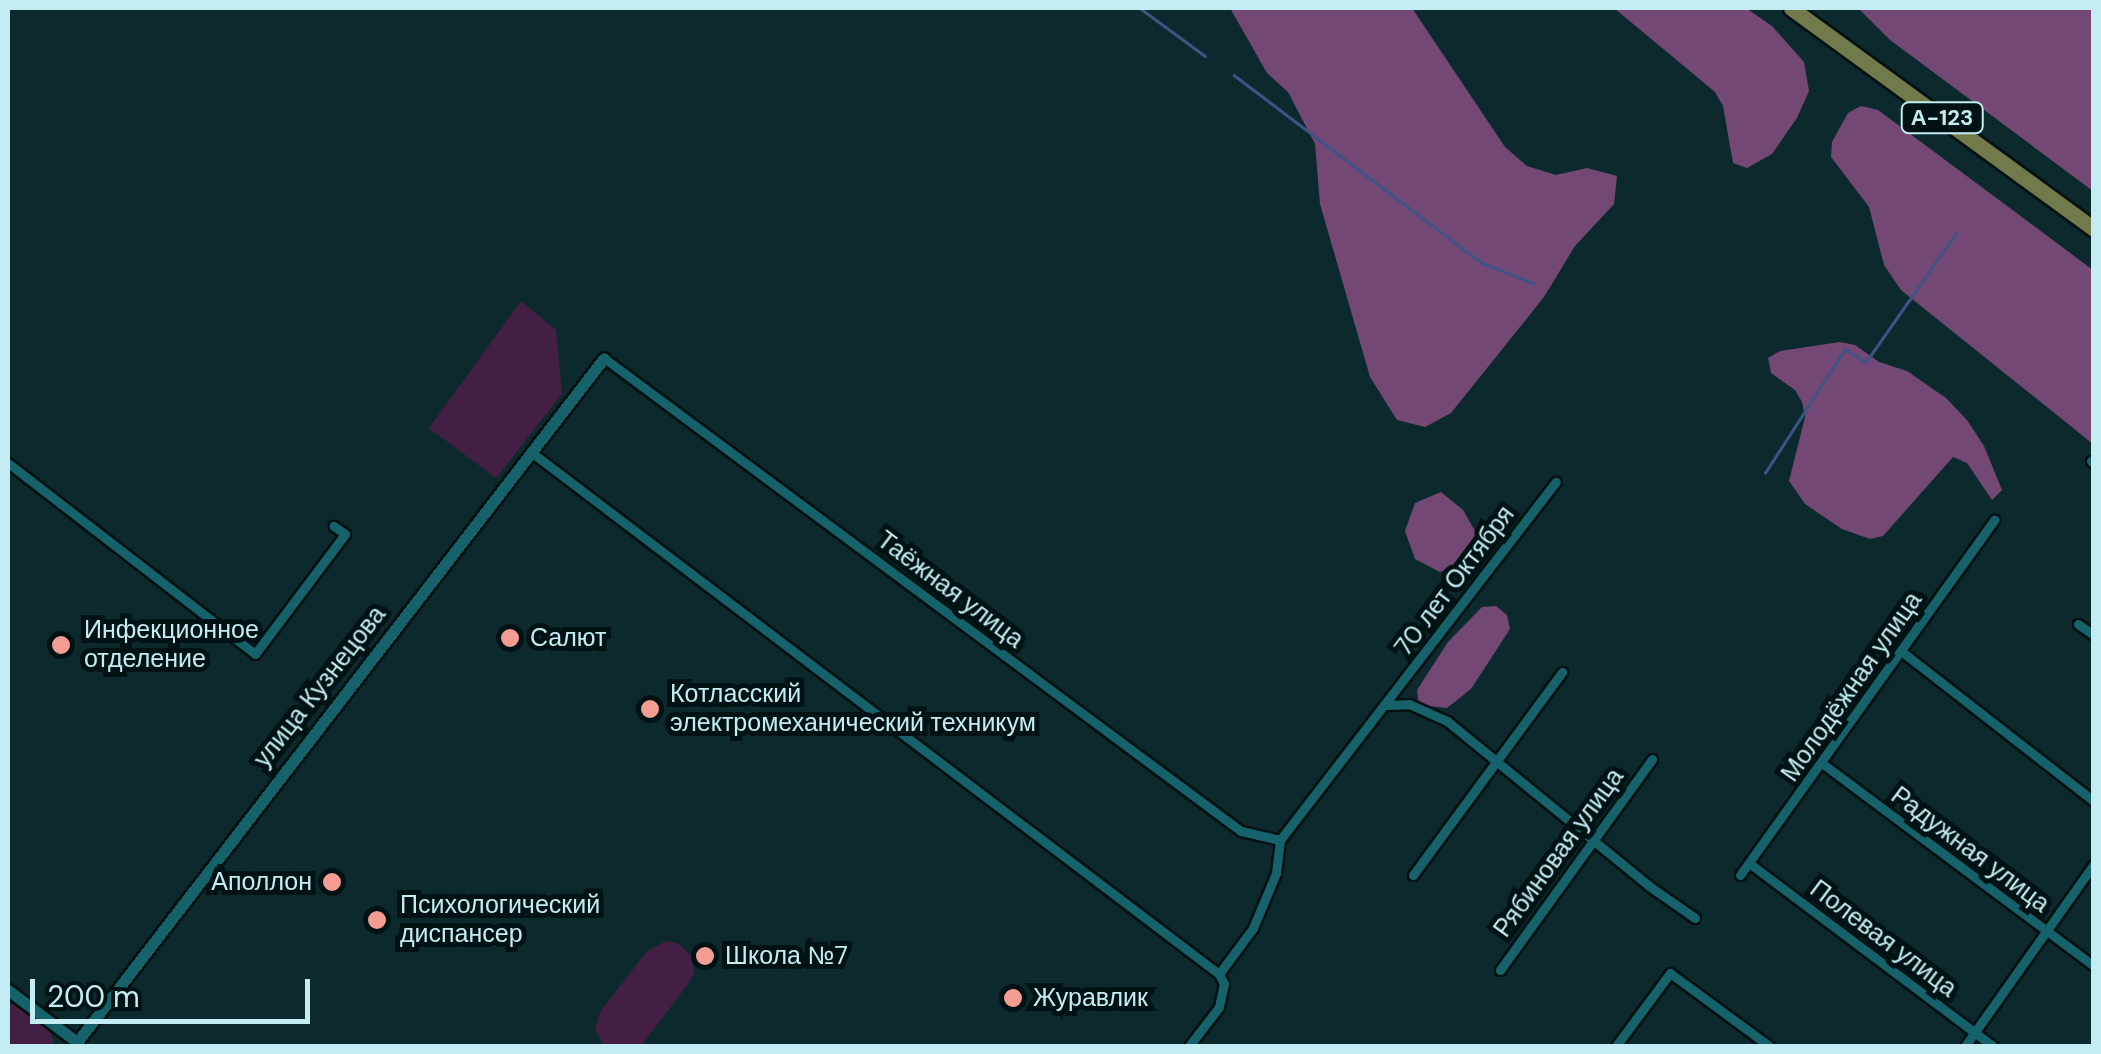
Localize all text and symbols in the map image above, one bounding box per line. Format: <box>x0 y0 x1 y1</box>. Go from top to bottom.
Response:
road number: А-123 <box>1900 101 1984 135</box>
street label: 70 лет Октября <box>1389 500 1521 662</box>
street label: Таёжная улица <box>871 525 1029 655</box>
street label: Молодёжная улица <box>1775 586 1929 788</box>
street label: улица Кузнецова <box>248 600 392 774</box>
place label: Инфекционное отделение <box>84 616 259 675</box>
place label: Салют <box>530 623 606 653</box>
marker: Салют <box>499 627 521 649</box>
marker: Инфекционное отделение <box>48 632 74 658</box>
place label: Котласский электромеханический техникум <box>670 680 1036 739</box>
marker: Котласский электромеханический техникум <box>639 698 661 720</box>
street label: Рябиновая улица <box>1488 763 1630 943</box>
street label: Радужная улица <box>1885 781 2055 919</box>
place label: Аполлон <box>211 867 312 897</box>
marker: Аполлон <box>321 871 343 893</box>
street label: Полевая улица <box>1804 874 1962 1004</box>
place label: Психологический диспансер <box>400 891 600 950</box>
marker: Психологический диспансер <box>364 907 390 933</box>
place label: Школа №7 <box>725 941 848 971</box>
marker: Школа №7 <box>694 945 716 967</box>
scale bar <box>35 959 315 1021</box>
text: 200 m <box>47 977 140 1016</box>
place label: Журавлик <box>1033 983 1148 1013</box>
marker: Журавлик <box>1002 987 1024 1009</box>

